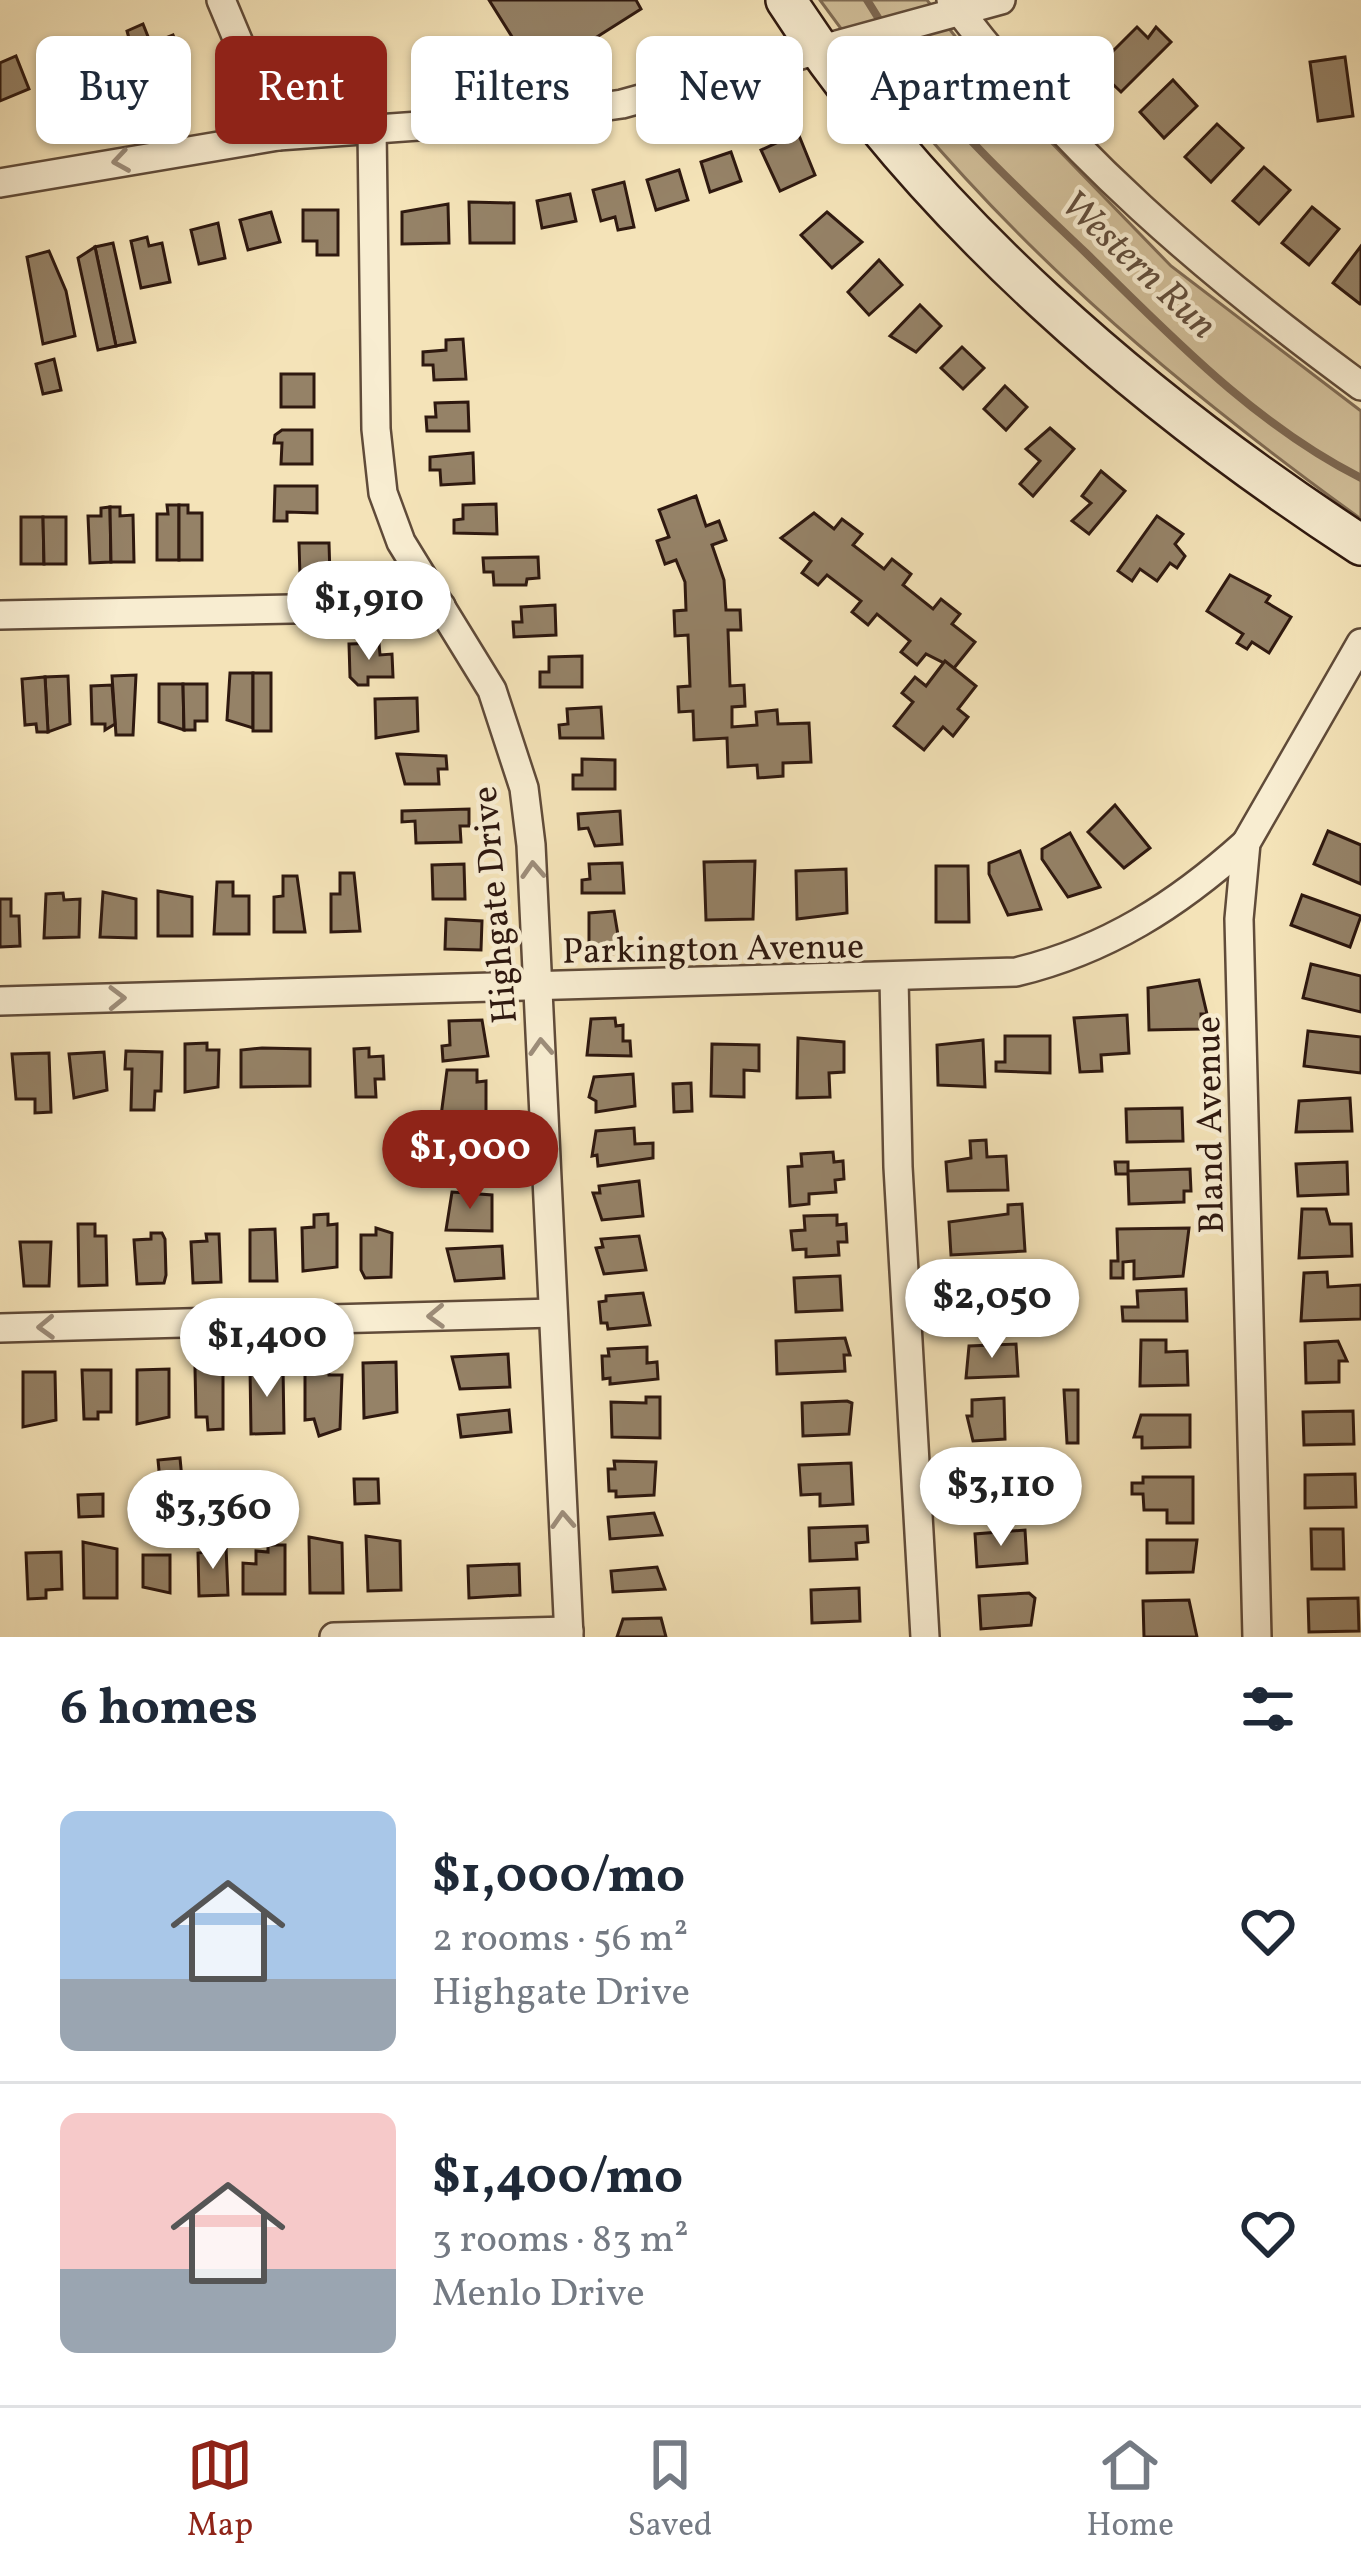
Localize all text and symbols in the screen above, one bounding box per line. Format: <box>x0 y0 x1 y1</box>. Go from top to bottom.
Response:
chip: Buy <box>36 36 191 144</box>
chip: Rent <box>215 36 387 144</box>
chip: Filters <box>411 36 612 144</box>
chip: New <box>636 36 803 144</box>
chip: Apartment <box>827 36 1114 144</box>
one-way arrow <box>111 147 131 172</box>
water label: Western Run <box>1047 179 1228 353</box>
pin: $1,910 <box>271 561 467 663</box>
text: $1,910 <box>314 573 424 627</box>
street label: Highgate Drive <box>462 784 532 1025</box>
one-way arrow <box>520 860 546 879</box>
street label: Parkington Avenue <box>562 923 865 979</box>
one-way arrow <box>108 986 127 1012</box>
street label: Bland Avenue <box>1185 1016 1239 1234</box>
one-way arrow <box>528 1037 554 1056</box>
pin: $1,000 <box>372 1110 568 1212</box>
text: $1,000 <box>409 1122 531 1176</box>
pin: $2,050 <box>894 1259 1090 1361</box>
text: $2,050 <box>932 1271 1052 1325</box>
pin: $1,400 <box>169 1298 365 1400</box>
one-way arrow <box>426 1303 445 1329</box>
text: $1,400 <box>207 1310 327 1364</box>
one-way arrow <box>36 1314 55 1340</box>
pin: $3,110 <box>903 1447 1099 1549</box>
text: $3,110 <box>947 1459 1055 1513</box>
pin: $3,360 <box>115 1470 311 1572</box>
text: $3,360 <box>154 1482 272 1536</box>
one-way arrow <box>550 1510 576 1529</box>
text: 6 homes <box>60 1674 258 1745</box>
icon: filters <box>1235 1676 1301 1742</box>
text: $1,000/mo <box>432 1842 685 1913</box>
icon: home <box>156 1859 300 2003</box>
icon: heart <box>1235 1898 1301 1964</box>
text: 2 rooms · 56 m² <box>432 1913 688 1967</box>
text: Highgate Drive <box>432 1967 690 2021</box>
text: $1,400/mo <box>432 2143 683 2214</box>
icon: home <box>156 2161 300 2305</box>
icon: heart <box>1235 2200 1301 2266</box>
text: 3 rooms · 83 m² <box>432 2214 689 2268</box>
text: Menlo Drive <box>432 2268 645 2322</box>
tab: Map <box>187 2432 253 2550</box>
tab: Saved <box>627 2432 712 2550</box>
tab: Home <box>1087 2432 1174 2550</box>

